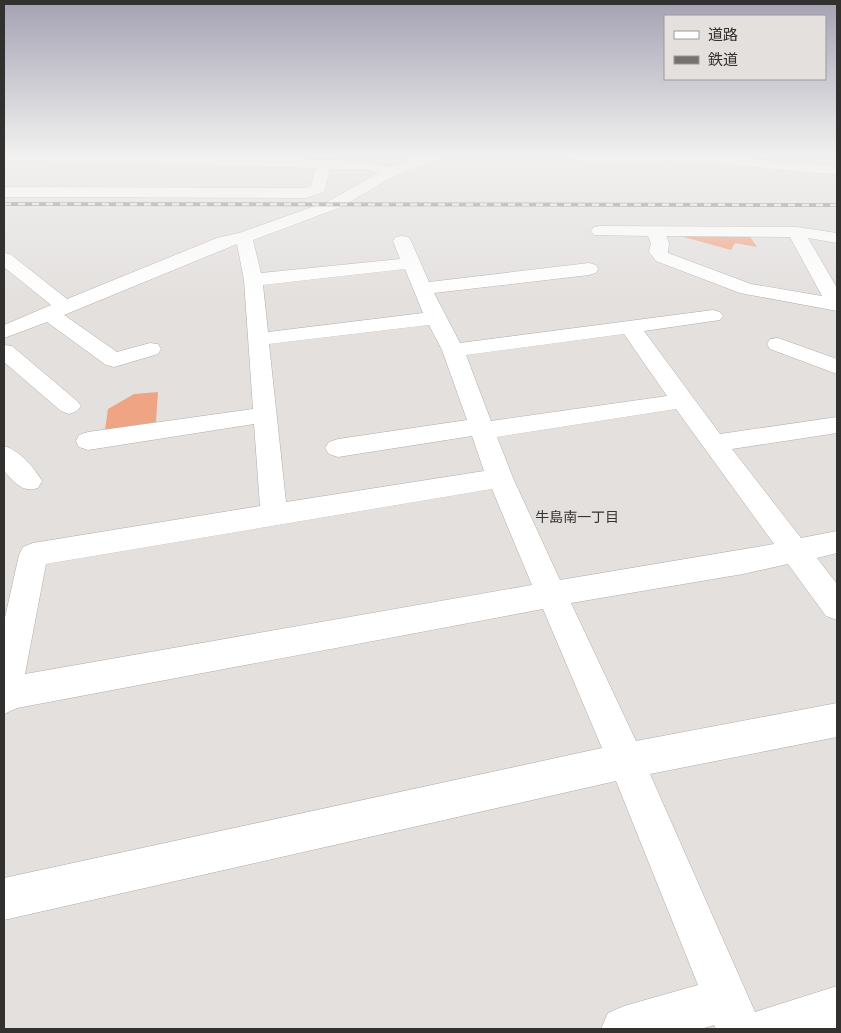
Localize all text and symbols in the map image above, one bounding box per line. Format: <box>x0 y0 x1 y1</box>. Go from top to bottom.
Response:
legend <box>664 15 826 80</box>
text: 道路 <box>708 26 738 43</box>
text: 鉄道 <box>708 51 738 68</box>
district label: 牛島南一丁目 <box>535 509 619 525</box>

